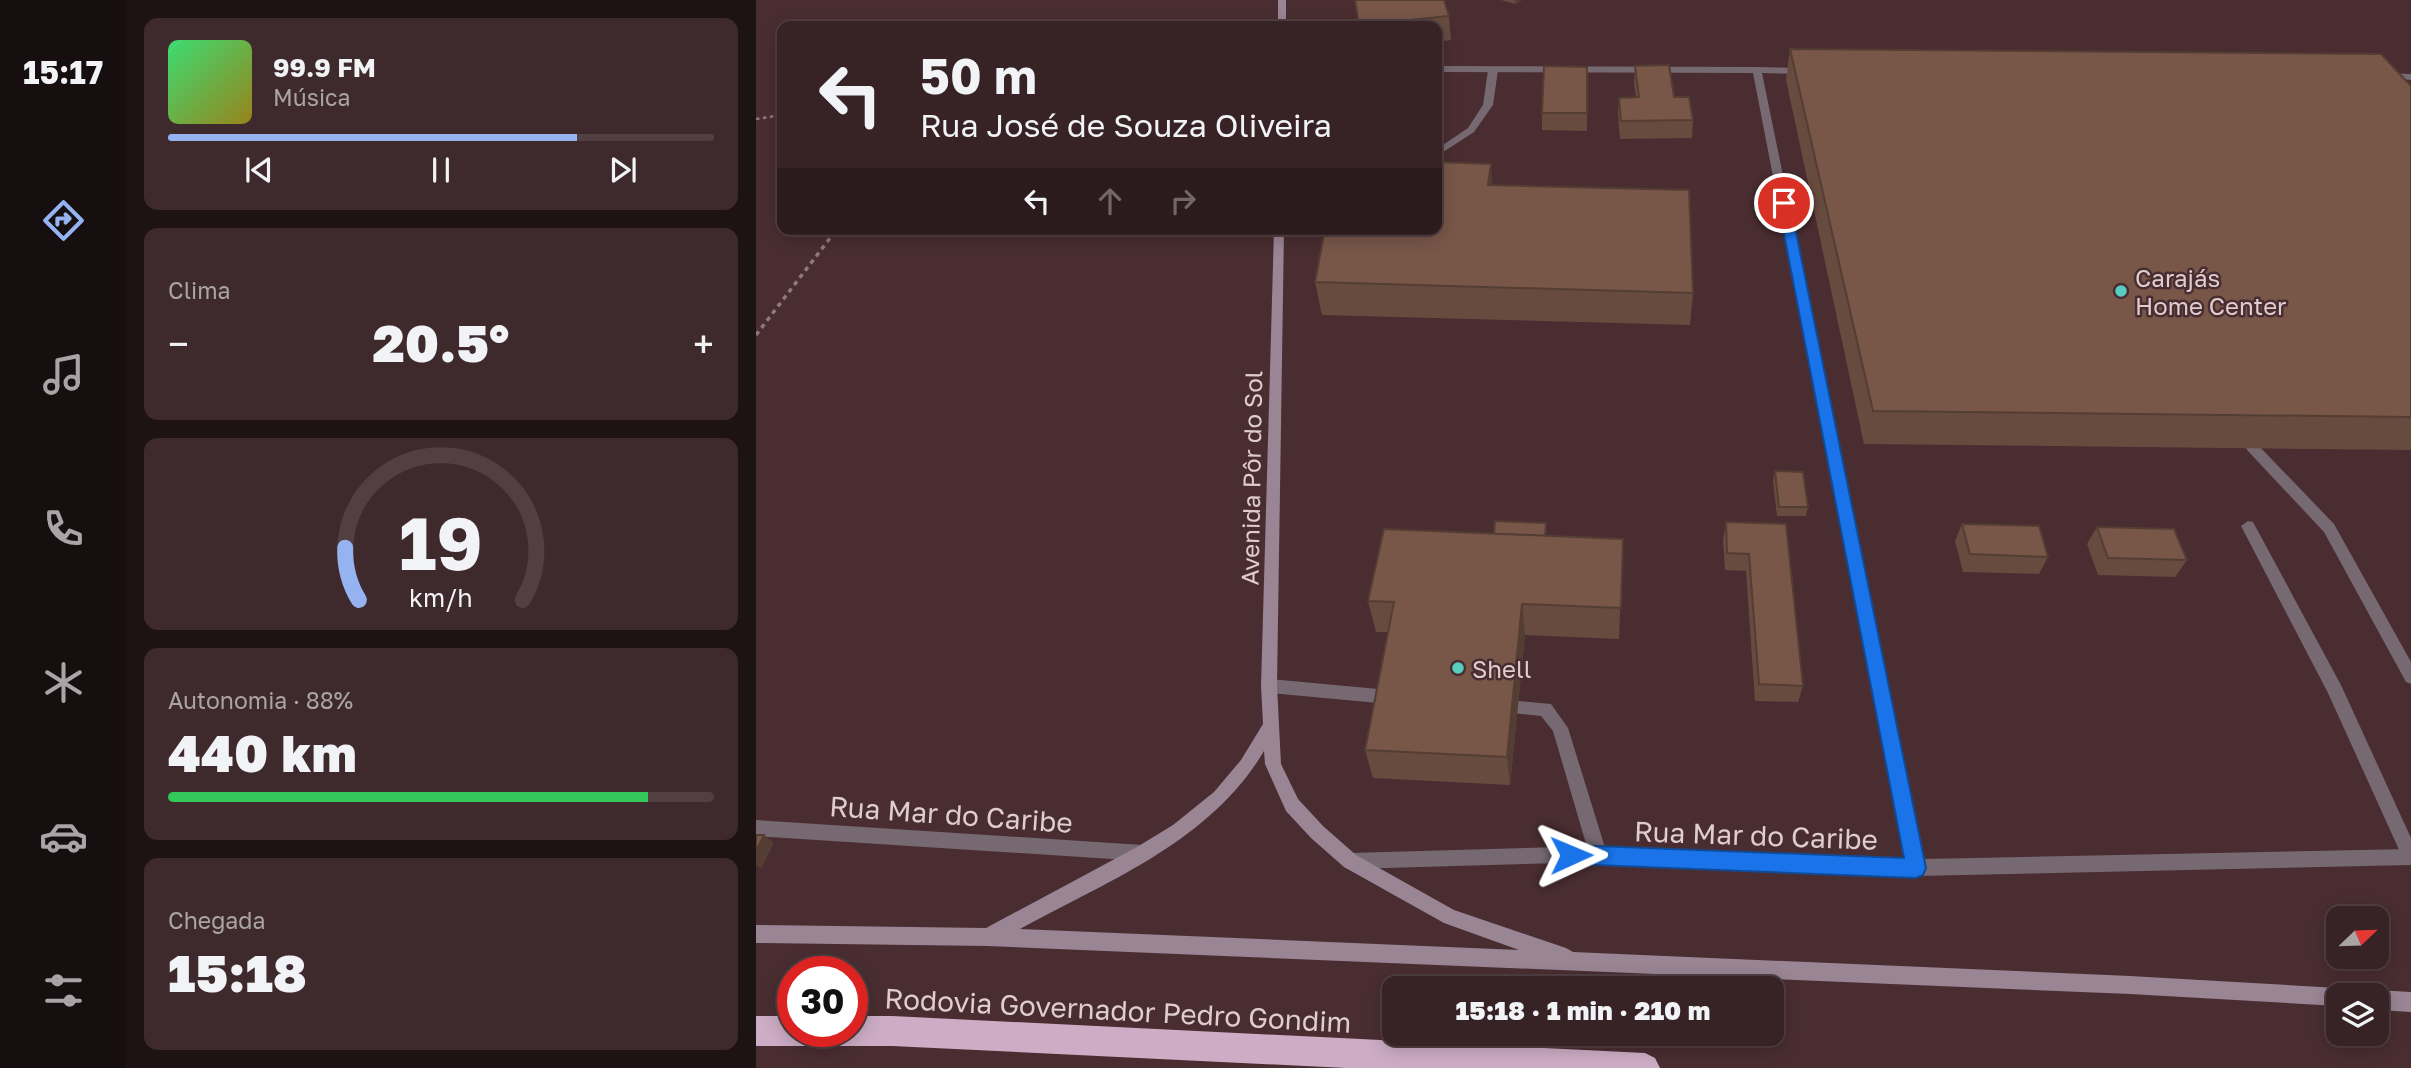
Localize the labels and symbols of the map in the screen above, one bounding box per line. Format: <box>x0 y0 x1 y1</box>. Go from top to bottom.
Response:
pin <box>1754 173 1814 233</box>
place label: Carajás Home Center <box>2135 263 2286 320</box>
marker: Carajás Home Center <box>2113 283 2129 299</box>
street label: Avenida Pôr do Sol <box>1235 370 1267 586</box>
place label: Shell <box>1472 654 1531 683</box>
marker: Shell <box>1450 660 1466 676</box>
street label: Rua Mar do Caribe <box>828 789 1074 839</box>
street label: Rua Mar do Caribe <box>1634 814 1878 856</box>
position arrow <box>1534 818 1608 892</box>
north arrow <box>2326 906 2389 970</box>
speed limit sign: 30 <box>777 956 868 1047</box>
street label: Rodovia Governador Pedro Gondim <box>884 981 1352 1039</box>

